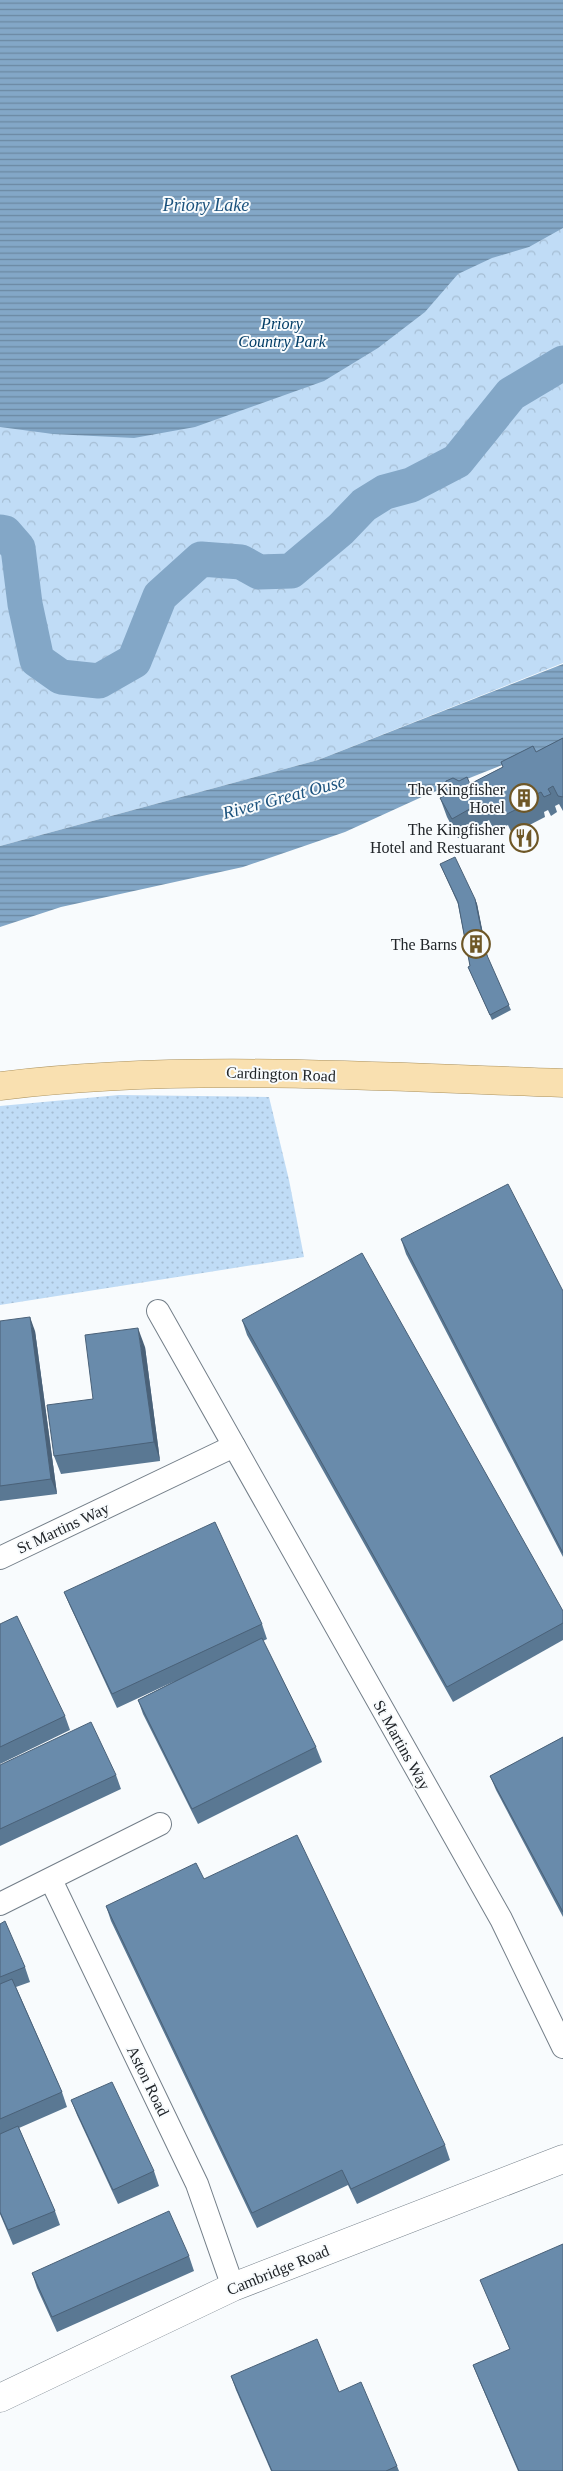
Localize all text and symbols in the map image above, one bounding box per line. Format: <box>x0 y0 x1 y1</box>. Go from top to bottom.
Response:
water label: Priory Lake <box>162 195 249 215</box>
park label: Priory Country Park <box>238 315 327 351</box>
water label: River Great Ouse <box>219 771 348 823</box>
place label: The Kingfisher Hotel <box>408 781 506 816</box>
building icon: The Kingfisher Hotel <box>509 783 539 813</box>
place label: The Kingfisher Hotel and Restuarant <box>370 821 506 856</box>
restaurant icon: The Kingfisher Hotel and Restuarant <box>509 823 539 853</box>
building icon: The Barns <box>461 929 491 959</box>
place label: The Barns <box>391 936 457 953</box>
street label: Cardington Road <box>226 1064 336 1085</box>
street label: St Martins Way <box>14 1499 112 1558</box>
street label: St Martins Way <box>370 1697 434 1793</box>
street label: Aston Road <box>124 2043 172 2119</box>
street label: Cambridge Road <box>224 2242 332 2299</box>

